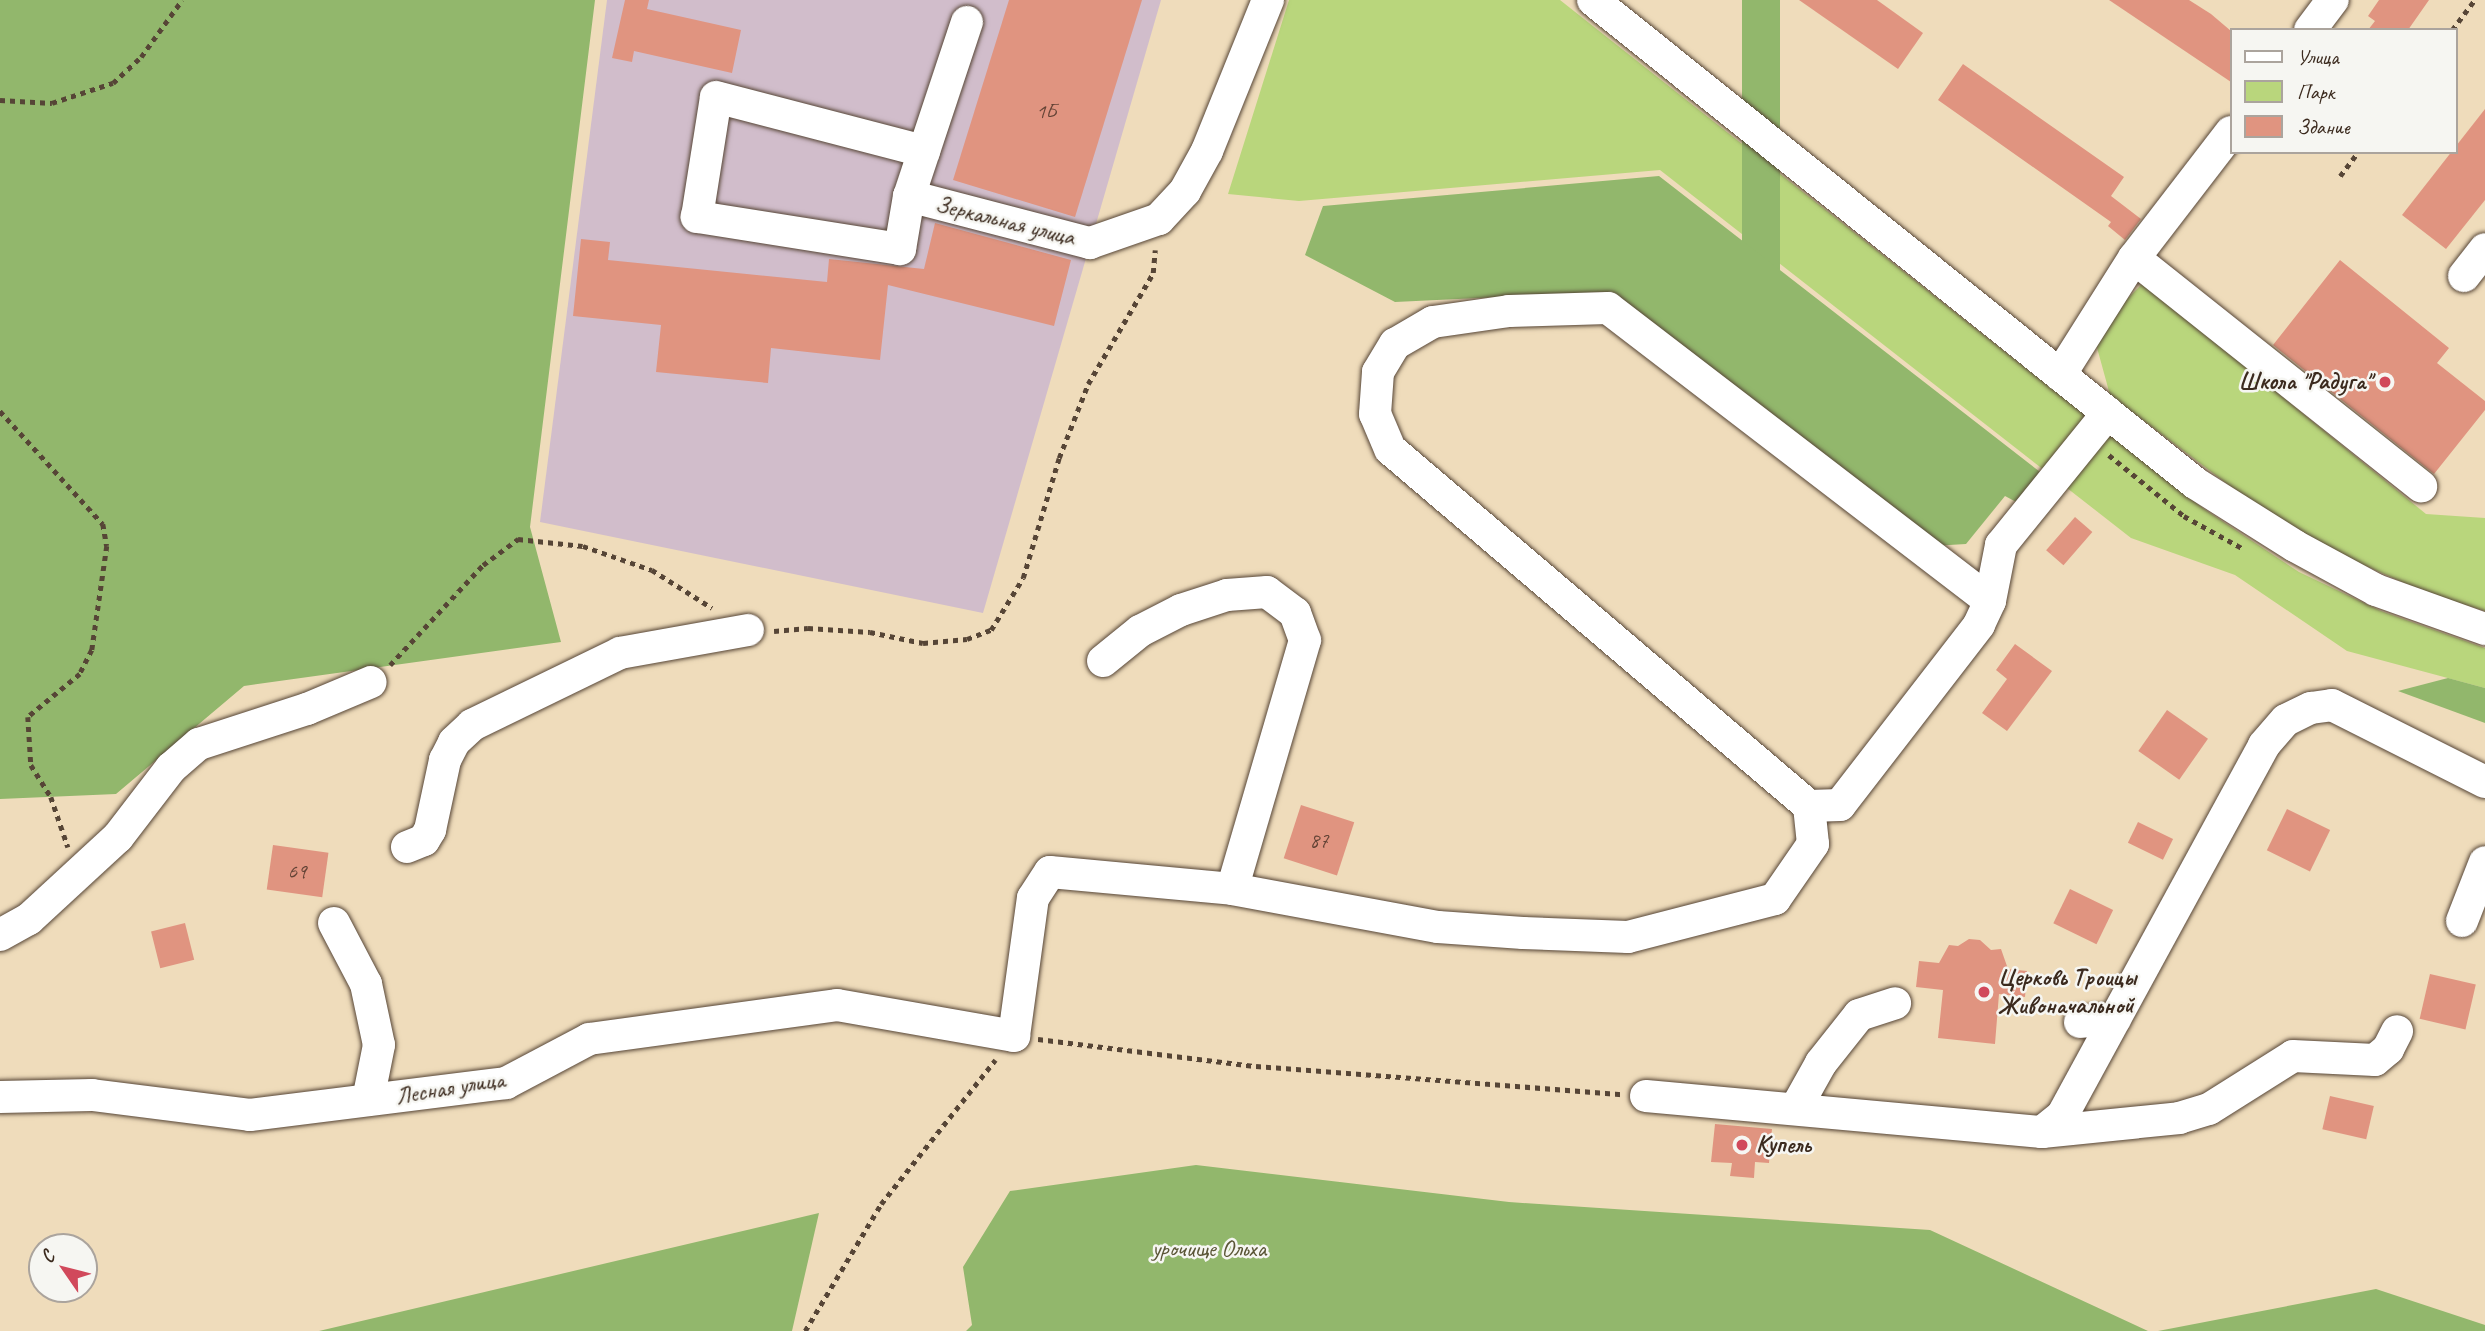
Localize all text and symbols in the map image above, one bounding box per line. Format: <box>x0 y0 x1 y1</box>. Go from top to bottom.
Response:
legend <box>2230 28 2457 154</box>
text: Улица <box>2297 44 2339 70</box>
text: Парк <box>2297 79 2334 105</box>
house number: 1Б <box>1036 98 1056 124</box>
text: Здание <box>2297 114 2350 140</box>
street label: Зеркальная улица <box>932 190 1078 252</box>
place label: Школа "Радуга" <box>2239 368 2371 396</box>
marker: Школа "Радуга" <box>2377 374 2393 390</box>
house number: 87 <box>1310 827 1328 853</box>
house number: 69 <box>288 858 306 884</box>
place label: Церковь Троицы Живоначальной <box>1998 964 2135 1020</box>
marker: Церковь Троицы Живоначальной <box>1976 984 1992 1000</box>
street label: Лесная улица <box>394 1065 506 1111</box>
place label: Купель <box>1756 1131 1811 1159</box>
marker: Купель <box>1734 1137 1750 1153</box>
north arrow <box>28 1233 98 1303</box>
park label: урочище Ольха <box>1151 1235 1267 1263</box>
text: С <box>35 1246 60 1268</box>

